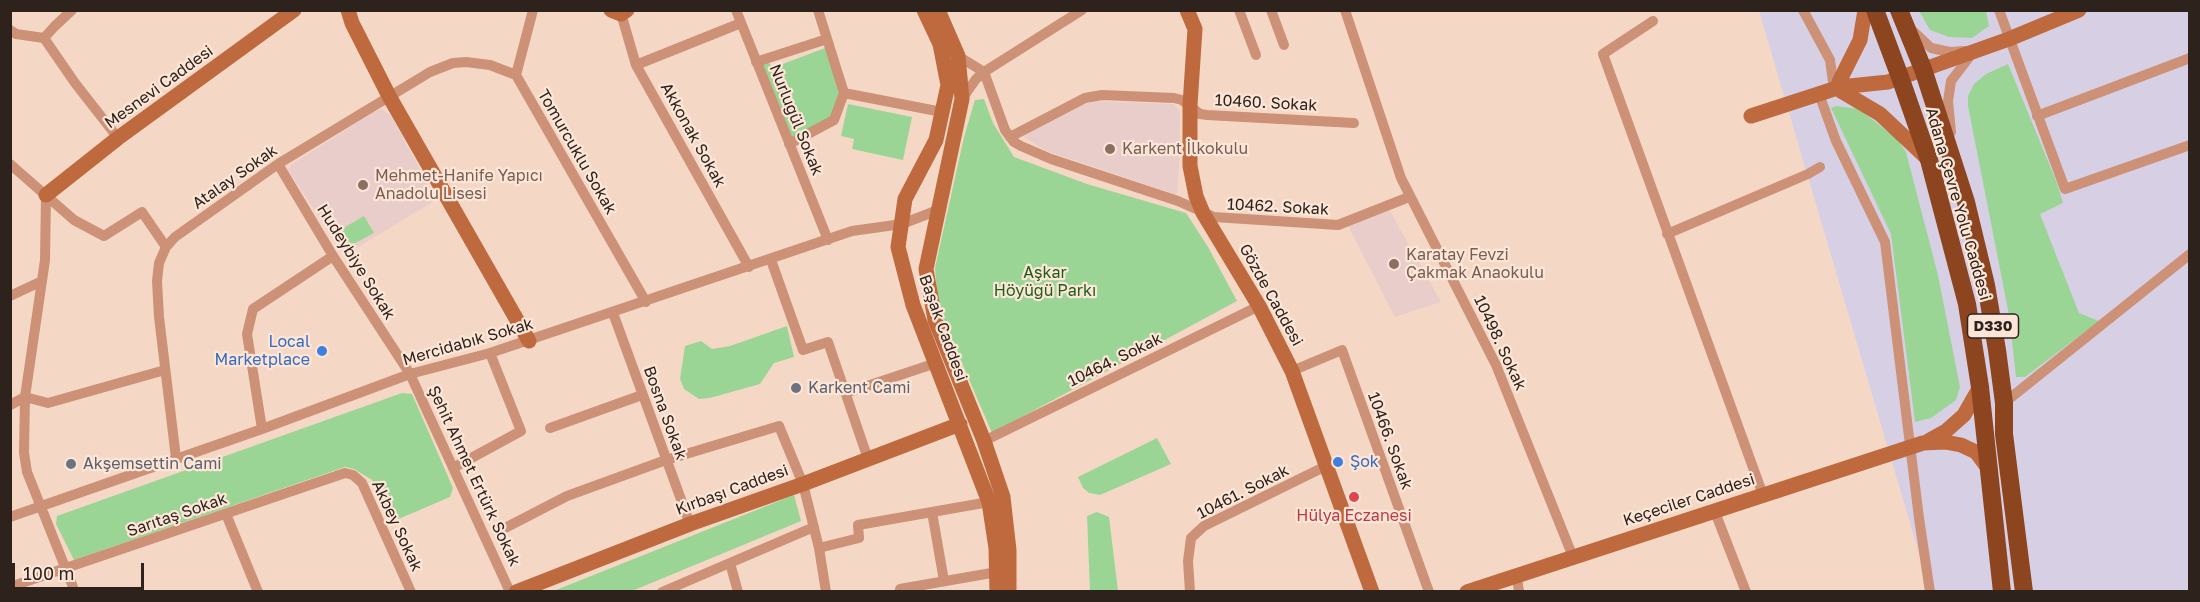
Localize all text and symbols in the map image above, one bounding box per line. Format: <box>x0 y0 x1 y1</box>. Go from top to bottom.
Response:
street label: Mesnevi Caddesi <box>101 41 217 133</box>
street label: Nurlugül Sokak <box>765 62 827 178</box>
street label: Akkonak Sokak <box>656 79 730 191</box>
street label: Tomurcuklu Sokak <box>533 86 621 218</box>
street label: 10460. Sokak <box>1214 91 1318 115</box>
street label: Adana Çevre Yolu Caddesi <box>1921 105 1995 303</box>
place label: Karkent İlkokulu <box>1122 139 1248 159</box>
street label: Atalay Sokak <box>189 141 281 213</box>
marker: Karkent İlkokulu <box>1103 142 1117 156</box>
place label: Mehmet-Hanife Yapıcı Anadolu Lisesi <box>375 166 543 204</box>
marker: Mehmet-Hanife Yapıcı Anadolu Lisesi <box>356 178 370 192</box>
street label: 10462. Sokak <box>1227 195 1329 219</box>
street label: Hudeybiye Sokak <box>313 201 399 323</box>
street label: Gözde Caddesi <box>1235 241 1307 349</box>
place label: Karatay Fevzi Çakmak Anaokulu <box>1406 245 1544 283</box>
marker: Karatay Fevzi Çakmak Anaokulu <box>1387 257 1401 271</box>
park label: Aşkar Höyüğü Parkı <box>994 263 1096 301</box>
street label: Başak Caddesi <box>915 272 971 384</box>
street label: 10498. Sokak <box>1470 293 1530 393</box>
street label: Mercidabık Sokak <box>400 314 536 370</box>
road number: D330 <box>1968 314 2018 338</box>
street label: 10464. Sokak <box>1065 329 1165 391</box>
place label: Local Marketplace <box>215 332 310 370</box>
marker: Local Marketplace <box>315 344 329 358</box>
street label: Bosna Sokak <box>639 363 691 463</box>
place label: Karkent Cami <box>808 378 911 398</box>
marker: Karkent Cami <box>789 381 803 395</box>
street label: Şehit Ahmet Ertürk Sokak <box>424 383 524 569</box>
street label: 10466. Sokak <box>1363 390 1417 492</box>
place label: Şok <box>1350 452 1379 472</box>
place label: Akşemsettin Cami <box>83 454 222 474</box>
marker: Şok <box>1331 455 1345 469</box>
marker: Akşemsettin Cami <box>64 457 78 471</box>
street label: Kırbaşı Caddesi <box>673 461 791 519</box>
street label: 10461. Sokak <box>1194 461 1292 523</box>
street label: Keçeciler Caddesi <box>1621 470 1757 530</box>
street label: Akbey Sokak <box>368 477 426 575</box>
street label: Sarıtaş Sokak <box>124 489 230 541</box>
marker: Hülya Eczanesi <box>1347 490 1361 504</box>
place label: Hülya Eczanesi <box>1296 506 1412 526</box>
scale bar <box>15 551 147 589</box>
text: 100 m <box>23 562 74 584</box>

